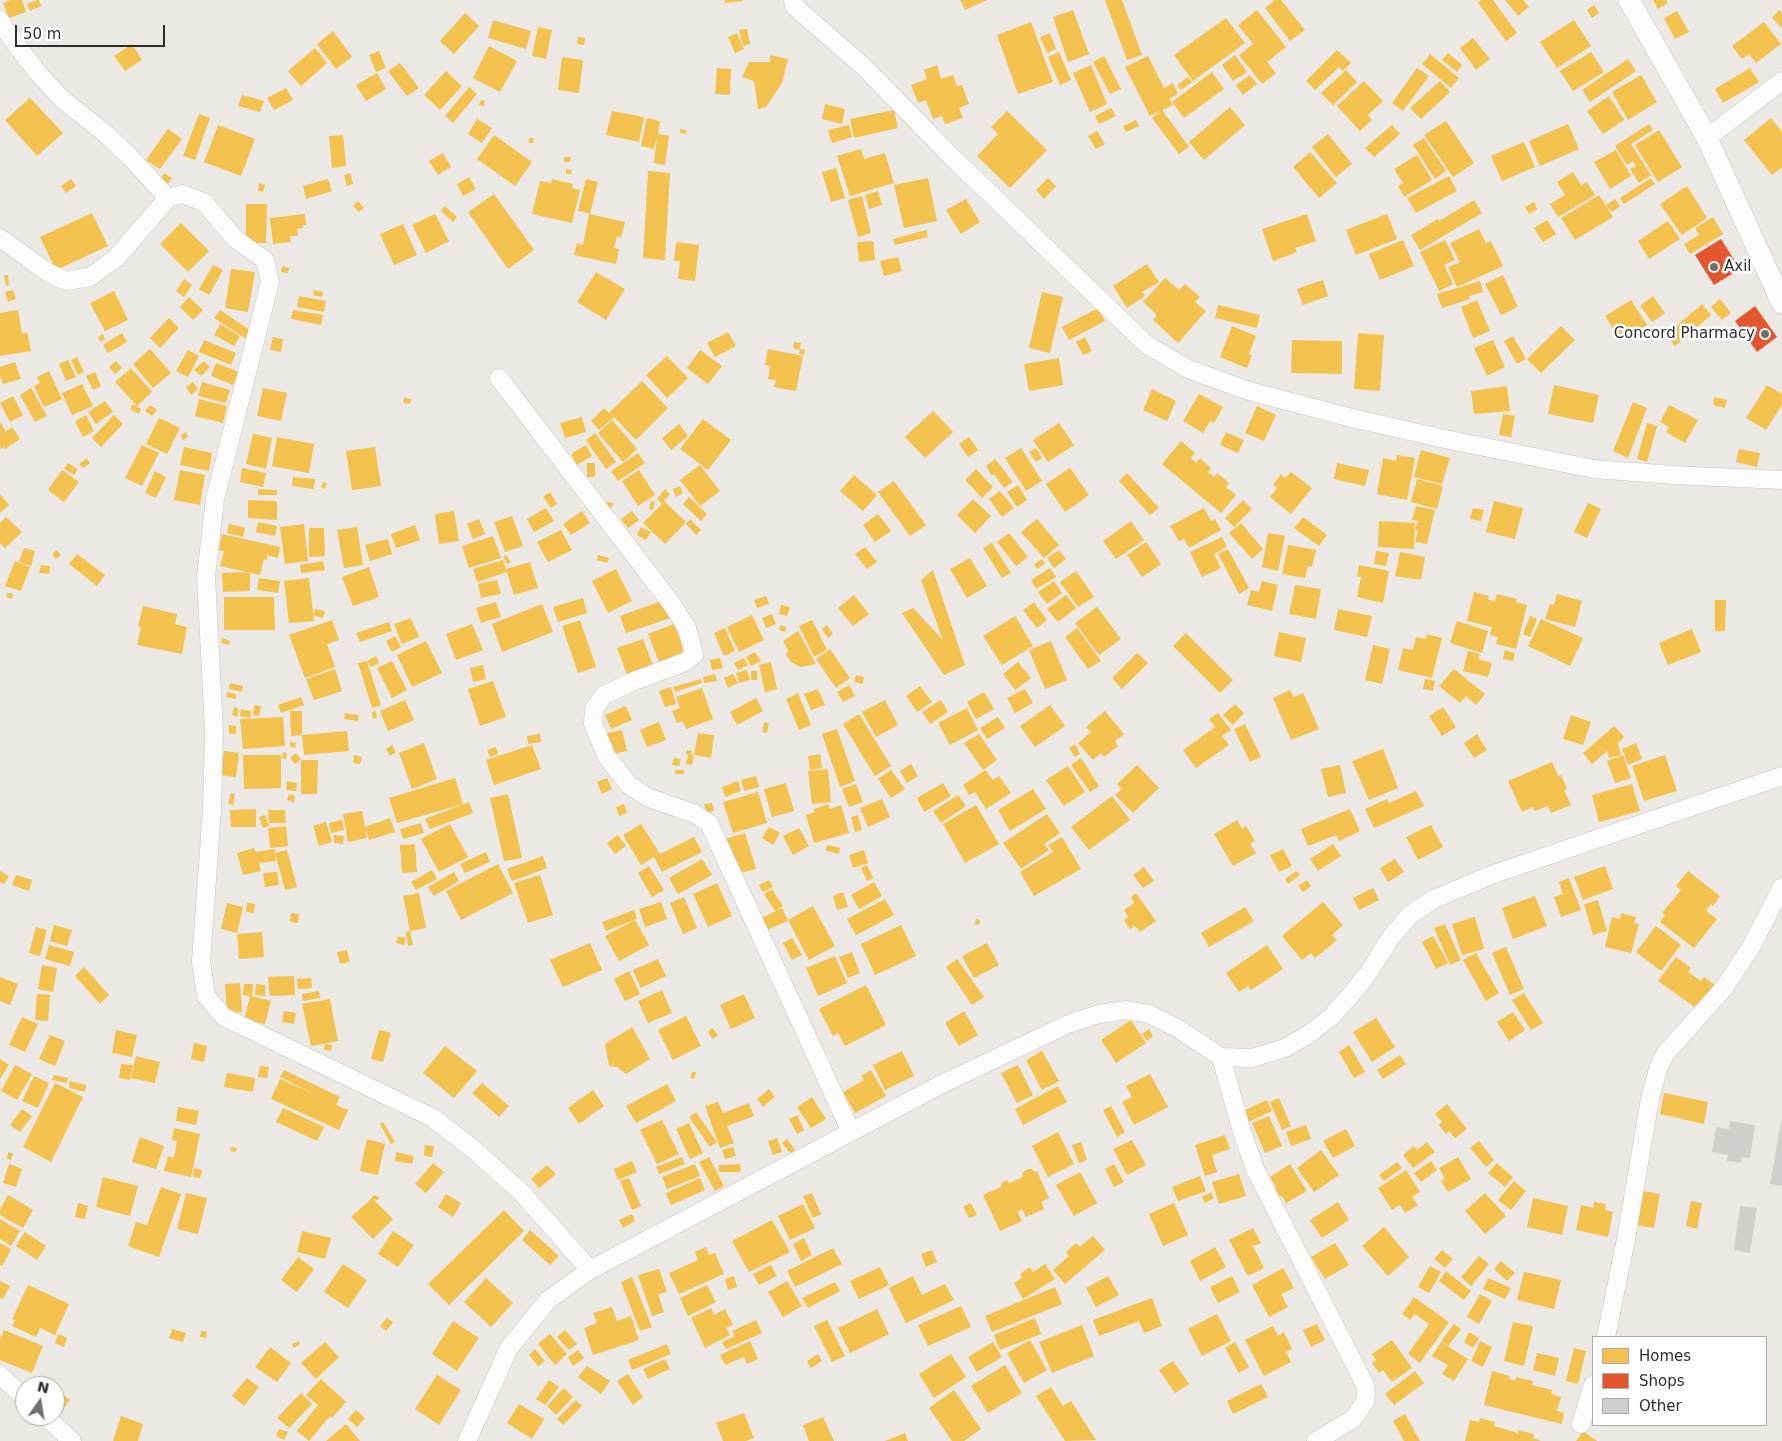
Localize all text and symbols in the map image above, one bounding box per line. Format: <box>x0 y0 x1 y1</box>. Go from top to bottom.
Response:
scale bar <box>18 15 168 47</box>
text: 50 m <box>23 25 61 43</box>
place label: Axil <box>1724 258 1751 276</box>
marker: Axil <box>1708 261 1720 273</box>
place label: Concord Pharmacy <box>1614 325 1755 343</box>
marker: Concord Pharmacy <box>1759 328 1771 340</box>
legend <box>1592 1336 1767 1426</box>
text: Homes <box>1639 1347 1691 1365</box>
text: Shops <box>1639 1372 1685 1390</box>
north arrow <box>15 1376 65 1426</box>
text: N <box>36 1378 51 1396</box>
text: Other <box>1639 1397 1682 1415</box>

